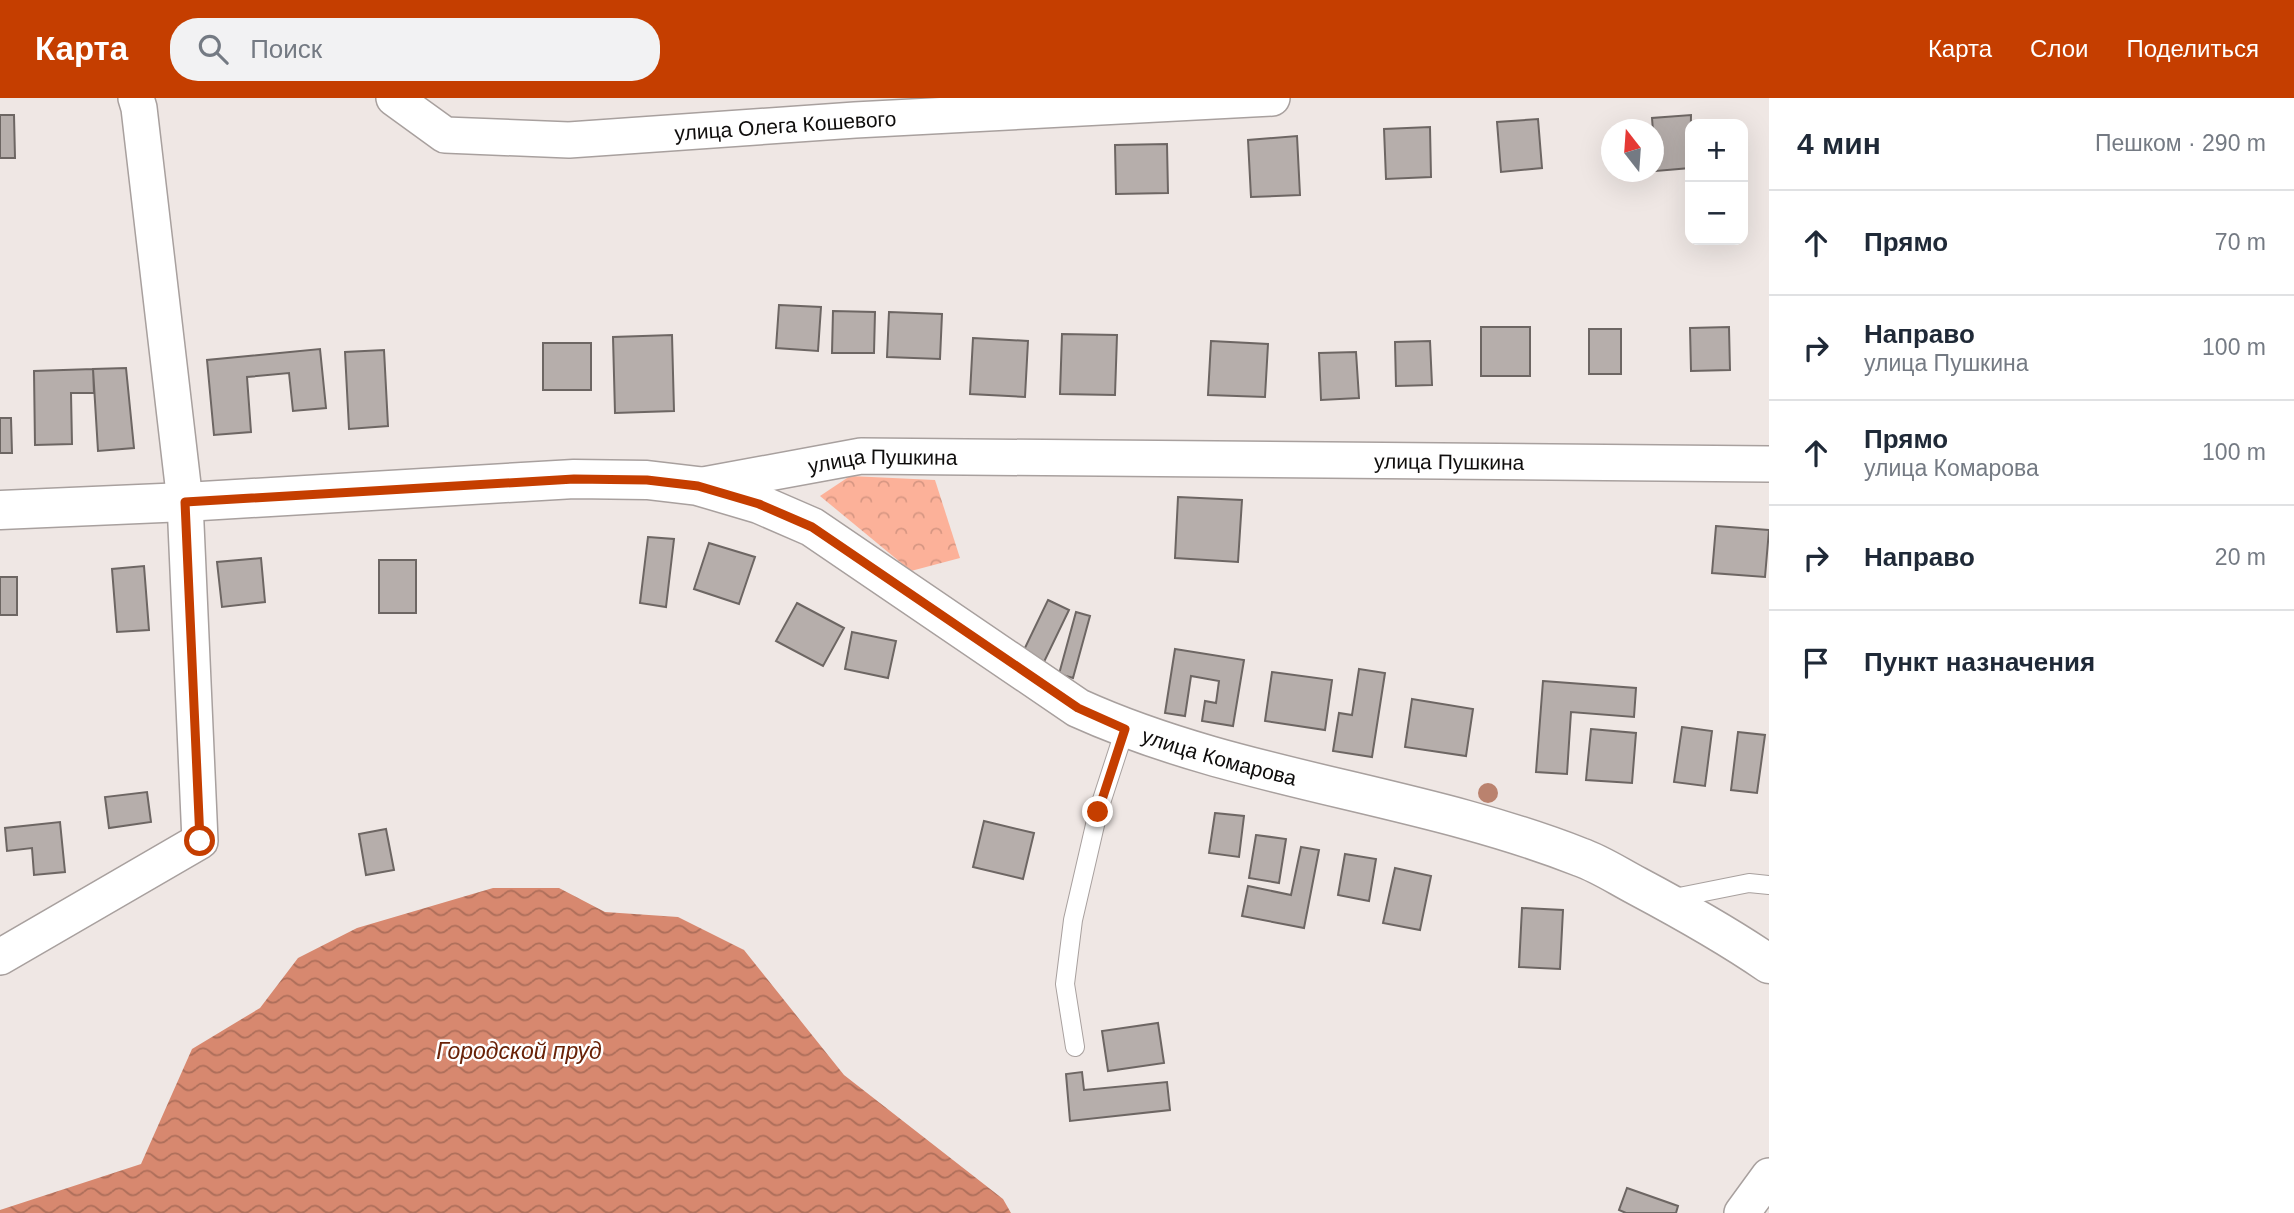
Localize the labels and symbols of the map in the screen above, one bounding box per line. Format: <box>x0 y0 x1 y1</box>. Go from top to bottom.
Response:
street label: улица Олега Кошевого <box>674 106 897 144</box>
north arrow <box>1601 119 1664 182</box>
street label: улица Пушкина <box>806 444 958 477</box>
street label: улица Пушкина <box>1374 449 1525 473</box>
street label: улица Комарова <box>1139 723 1299 789</box>
route end <box>1082 796 1113 827</box>
route start <box>184 825 215 856</box>
water label: Городской пруд <box>436 1038 602 1064</box>

